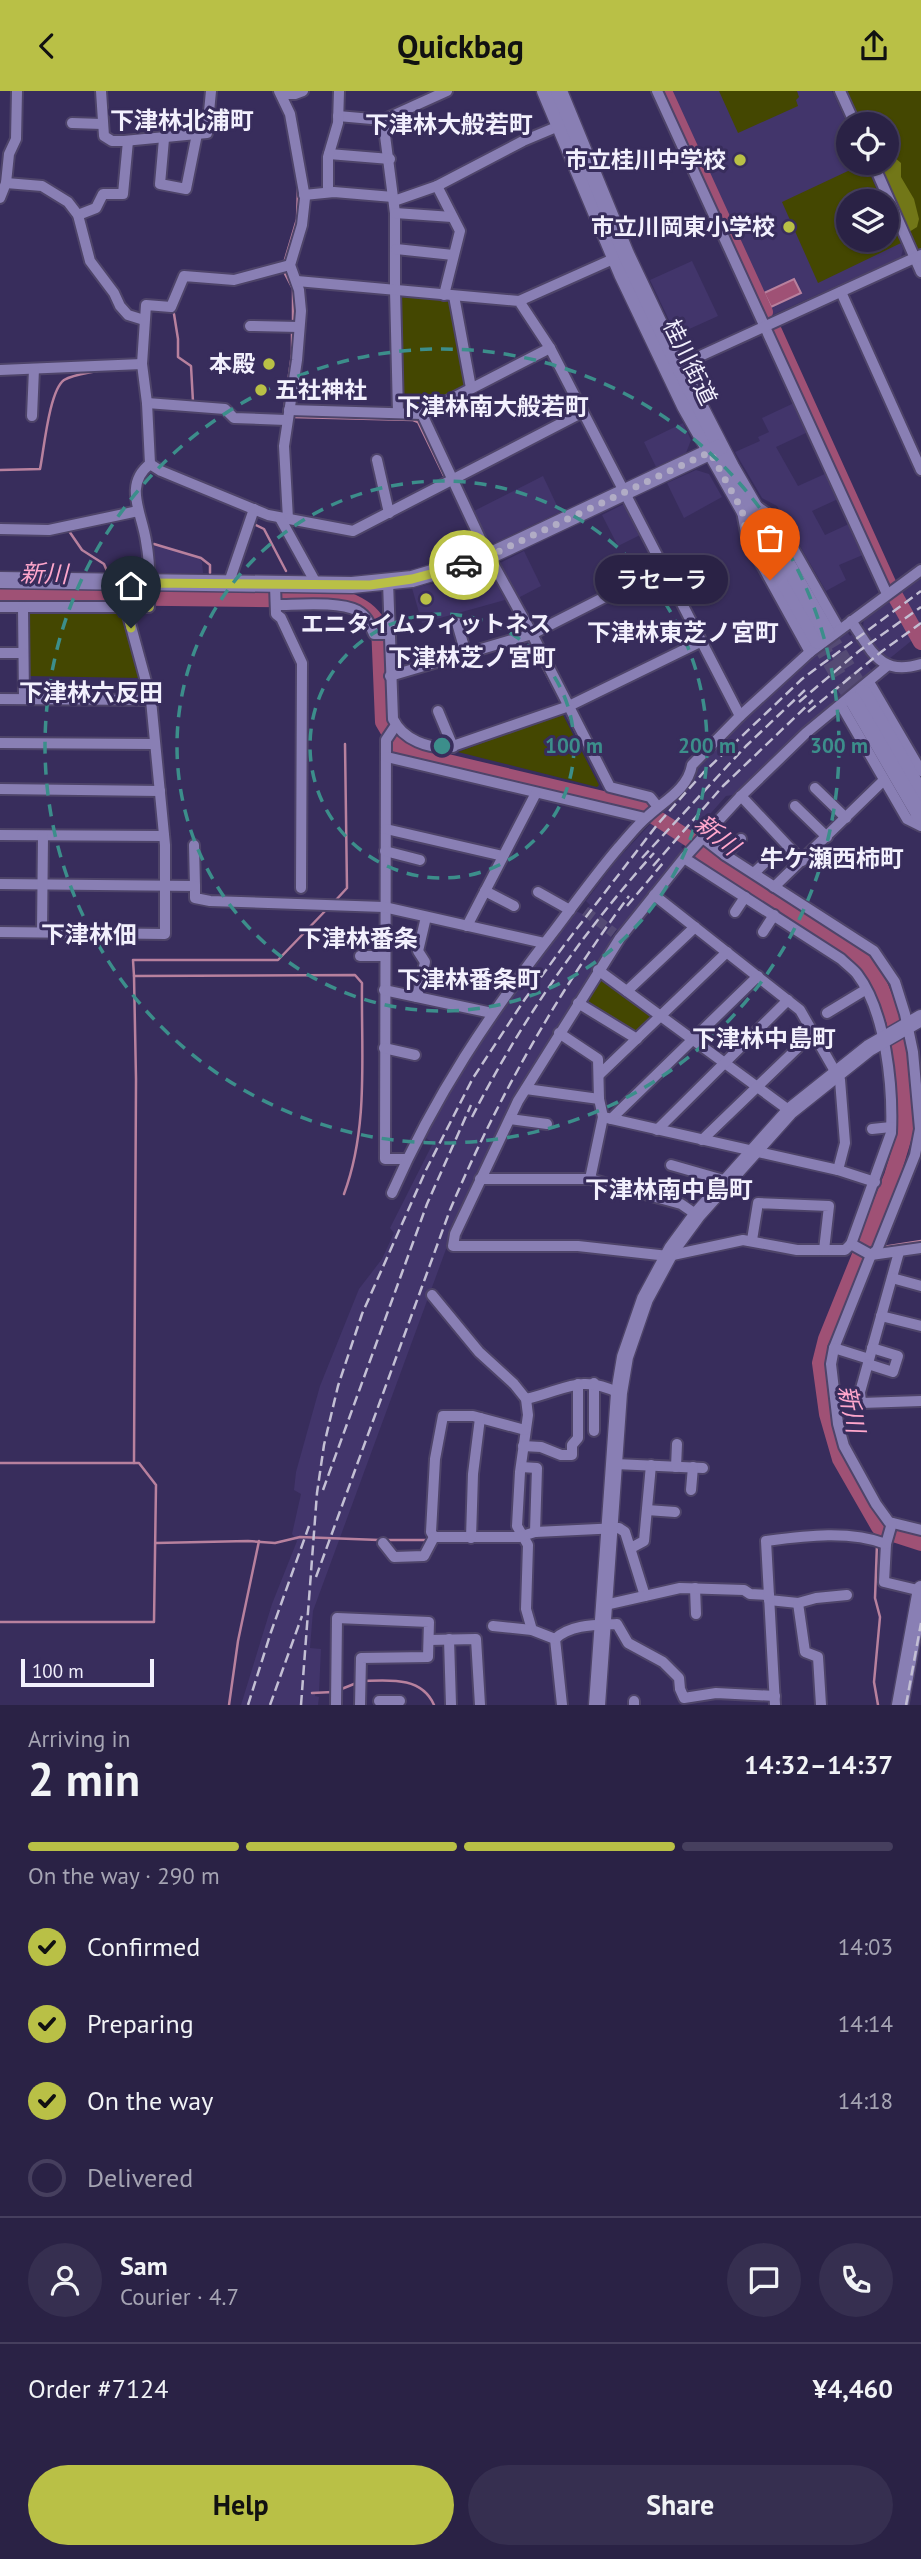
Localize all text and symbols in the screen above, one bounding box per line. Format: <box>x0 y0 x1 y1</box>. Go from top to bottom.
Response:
text: Quickbag <box>397 25 524 67</box>
icon: back <box>28 27 66 65</box>
icon: share <box>855 27 893 65</box>
district label: 下津林北浦町 <box>110 105 254 136</box>
district label: 下津林大般若町 <box>365 109 533 140</box>
map controls <box>836 112 899 252</box>
button: locate <box>836 112 899 175</box>
place label: 市立桂川中学校 <box>565 145 726 174</box>
marker: 市立桂川中学校 <box>732 152 748 168</box>
button: layers <box>836 189 899 252</box>
place label: 市立川岡東小学校 <box>591 212 775 241</box>
marker: 市立川岡東小学校 <box>781 219 797 235</box>
street label: 桂川街道 <box>657 314 724 409</box>
place label: 本殿 <box>209 349 255 378</box>
marker: 本殿 <box>261 356 277 372</box>
place label: 五社神社 <box>275 375 367 404</box>
marker: 五社神社 <box>253 382 269 398</box>
district label: 下津林南大般若町 <box>397 391 589 422</box>
pin <box>740 508 800 580</box>
icon: bag <box>751 519 789 557</box>
courier <box>429 530 499 600</box>
icon: car <box>445 546 483 584</box>
callout: ラセーラ <box>595 555 728 605</box>
pin <box>101 556 161 628</box>
water label: 新川 <box>20 558 71 589</box>
text: ラセーラ <box>616 565 708 594</box>
icon: home <box>112 567 150 605</box>
marker: エニタイムフィットネス <box>418 591 434 607</box>
place label: エニタイムフィットネス <box>301 609 551 638</box>
district label: 下津林東芝ノ宮町 <box>587 617 779 648</box>
district label: 下津林芝ノ宮町 <box>388 642 556 673</box>
district label: 下津林六反田 <box>19 677 163 708</box>
text: 100 m <box>545 732 603 759</box>
text: 200 m <box>678 732 736 759</box>
text: 300 m <box>810 732 868 759</box>
centre of rings <box>430 734 454 758</box>
water label: 新川 <box>689 807 748 864</box>
district label: 牛ケ瀬西柿町 <box>760 843 904 874</box>
district label: 下津林佃 <box>41 919 137 950</box>
district label: 下津林番条 <box>298 923 418 954</box>
district label: 下津林番条町 <box>397 964 541 995</box>
district label: 下津林中島町 <box>692 1023 836 1054</box>
district label: 下津林南中島町 <box>585 1174 753 1205</box>
water label: 新川 <box>831 1382 872 1439</box>
scale bar <box>21 1656 154 1688</box>
text: 100 m <box>32 1659 84 1683</box>
text: Arriving in <box>28 1724 130 1753</box>
text: 14:32–14:37 <box>744 1748 893 1781</box>
text: 2 min <box>28 1749 140 1809</box>
text: On the way · 290 m <box>28 1861 220 1890</box>
icon: check <box>28 1928 66 1966</box>
text: Confirmed <box>87 1930 200 1963</box>
text: 14:03 <box>838 1932 893 1961</box>
icon: check <box>28 2005 66 2043</box>
text: Preparing <box>87 2007 194 2040</box>
text: 14:14 <box>838 2009 893 2038</box>
icon: check <box>28 2082 66 2120</box>
text: On the way <box>87 2084 213 2117</box>
text: 14:18 <box>838 2086 893 2115</box>
text: Delivered <box>87 2161 193 2194</box>
button: person <box>28 2243 102 2317</box>
button: chat <box>727 2243 801 2317</box>
button: phone <box>819 2243 893 2317</box>
text: Sam <box>120 2249 168 2282</box>
text: Courier · 4.7 <box>120 2282 239 2311</box>
text: Order #7124 <box>28 2372 168 2405</box>
text: ¥4,460 <box>813 2372 893 2405</box>
button: Help <box>28 2465 454 2545</box>
button: Share <box>468 2465 893 2545</box>

